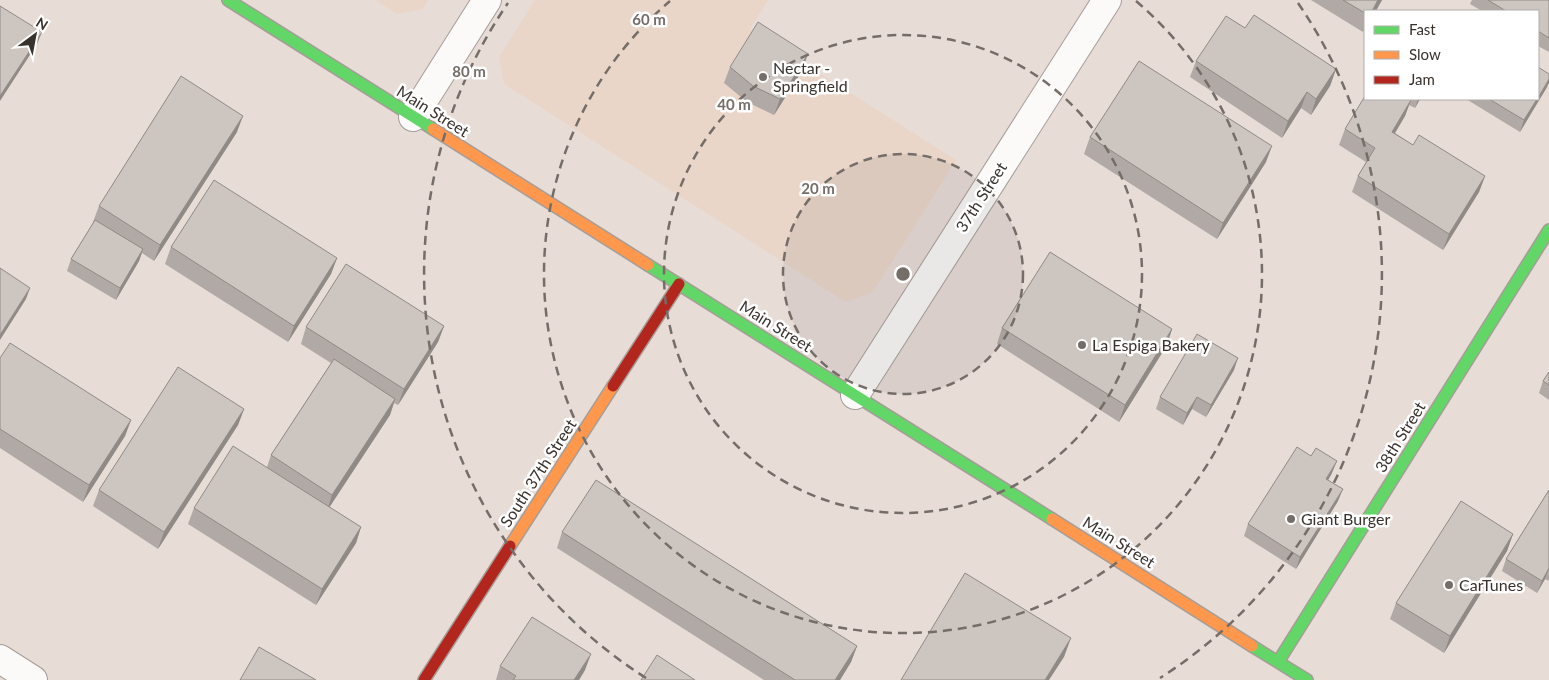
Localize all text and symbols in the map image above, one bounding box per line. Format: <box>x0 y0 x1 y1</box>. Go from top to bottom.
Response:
north arrow <box>10 10 60 60</box>
text: 60 m <box>632 10 666 28</box>
legend <box>1364 10 1539 100</box>
text: N <box>33 13 51 34</box>
text: Fast <box>1409 20 1436 38</box>
text: Slow <box>1409 45 1441 63</box>
place label: Nectar - Springfield <box>773 58 848 95</box>
text: 80 m <box>452 62 486 80</box>
text: Jam <box>1409 70 1435 88</box>
marker: Nectar - Springfield <box>757 71 769 83</box>
street label: Main Street <box>394 81 473 140</box>
text: 40 m <box>717 95 751 113</box>
street label: 37th Street <box>951 158 1010 235</box>
text: 20 m <box>801 179 835 197</box>
centre of rings <box>894 265 912 283</box>
street label: Main Street <box>737 296 816 355</box>
place label: La Espiga Bakery <box>1092 335 1211 354</box>
marker: La Espiga Bakery <box>1076 339 1088 351</box>
street label: 38th Street <box>1370 398 1429 475</box>
street label: South 37th Street <box>496 415 580 530</box>
place label: Giant Burger <box>1301 509 1390 528</box>
street label: Main Street <box>1080 512 1159 571</box>
marker: Giant Burger <box>1285 513 1297 525</box>
place label: CarTunes <box>1459 575 1523 594</box>
marker: CarTunes <box>1443 579 1455 591</box>

